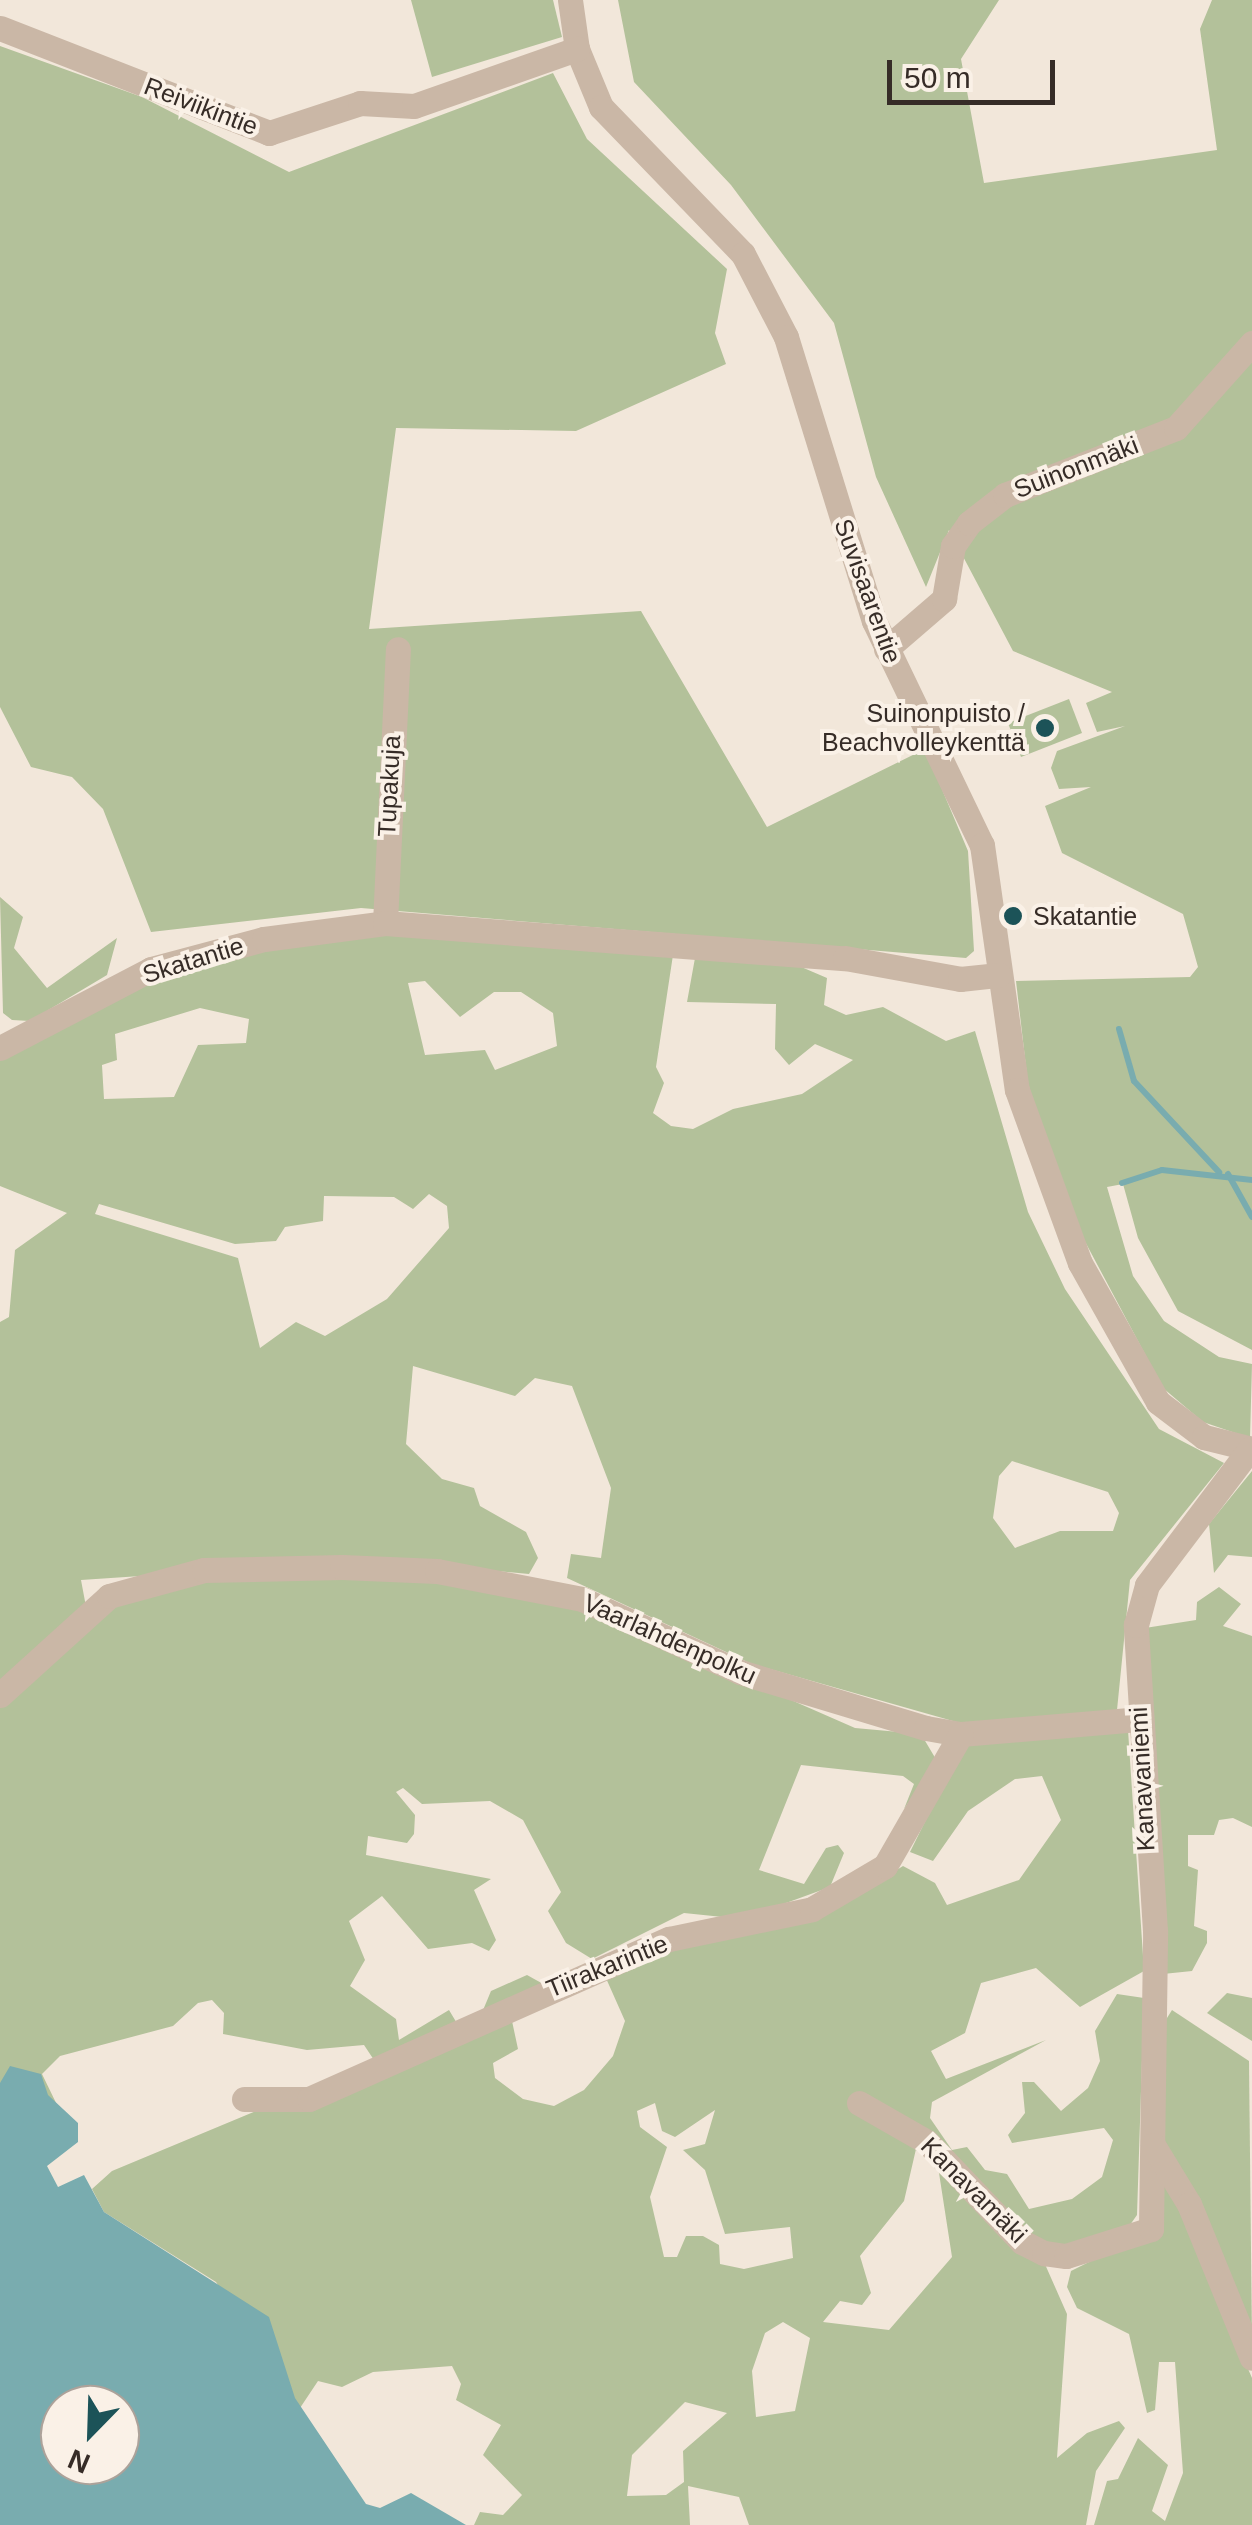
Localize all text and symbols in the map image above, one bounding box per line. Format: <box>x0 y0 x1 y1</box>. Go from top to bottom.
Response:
scale bar <box>892 40 1060 102</box>
text: 50 m <box>904 61 971 94</box>
street label: Reiviikintie <box>140 71 262 141</box>
street label: Suinonmäki <box>1010 430 1142 504</box>
street label: Suvisaarentie <box>828 515 908 667</box>
place label: Suinonpuisto / Beachvolleykenttä <box>822 699 1025 758</box>
marker: Suinonpuisto / Beachvolleykenttä <box>1034 717 1056 739</box>
street label: Tupakuja <box>371 734 407 838</box>
place label: Skatantie <box>1033 901 1137 931</box>
marker: Skatantie <box>1002 905 1024 927</box>
street label: Skatantie <box>139 930 247 990</box>
street label: Vaarlahdenpolku <box>579 1588 761 1690</box>
street label: Kanavaniemi <box>1123 1706 1161 1852</box>
street label: Tiirakarintie <box>542 1928 672 2004</box>
street label: Kanavamäki <box>915 2131 1033 2249</box>
north arrow <box>40 2385 140 2485</box>
text: N <box>64 2443 94 2479</box>

